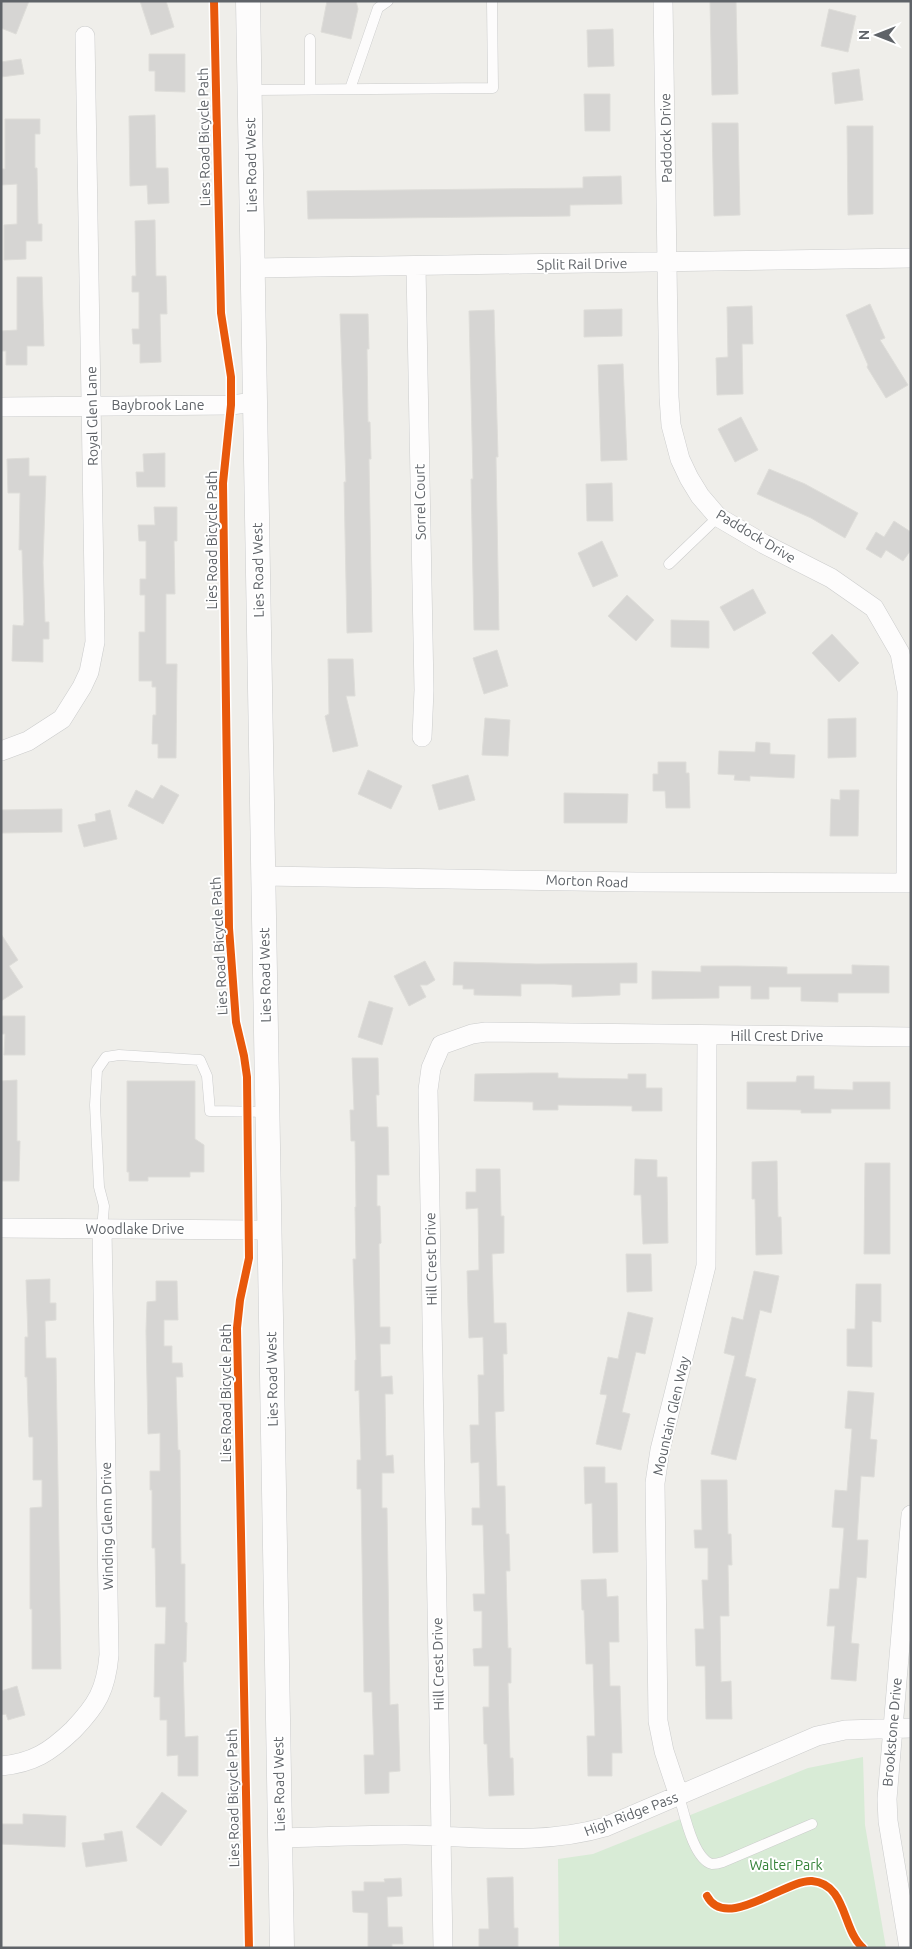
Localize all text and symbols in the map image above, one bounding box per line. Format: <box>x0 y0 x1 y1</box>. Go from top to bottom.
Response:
north arrow <box>852 10 902 60</box>
text: N <box>856 30 872 40</box>
street label: Lies Road Bicycle Path <box>195 67 213 207</box>
street label: Paddock Drive <box>657 93 675 183</box>
street label: Lies Road West <box>242 117 260 213</box>
street label: Split Rail Drive <box>537 255 627 273</box>
street label: Royal Glen Lane <box>83 366 101 466</box>
street label: Baybrook Lane <box>111 397 205 413</box>
street label: Sorrel Court <box>411 463 429 540</box>
street label: Lies Road Bicycle Path <box>204 471 220 609</box>
street label: Paddock Drive <box>713 506 799 566</box>
street label: Lies Road West <box>249 522 267 618</box>
street label: Morton Road <box>545 872 629 890</box>
street label: Lies Road Bicycle Path <box>207 876 231 1016</box>
street label: Lies Road West <box>256 927 274 1023</box>
street label: Hill Crest Drive <box>730 1028 824 1044</box>
street label: Hill Crest Drive <box>422 1212 440 1306</box>
street label: Woodlake Drive <box>85 1221 185 1237</box>
street label: Lies Road Bicycle Path <box>218 1324 234 1462</box>
street label: Lies Road West <box>263 1331 281 1427</box>
street label: Mountain Glen Way <box>649 1354 693 1477</box>
street label: Winding Glenn Drive <box>98 1462 116 1590</box>
street label: Hill Crest Drive <box>429 1617 447 1711</box>
street label: Brookstone Drive <box>879 1677 905 1787</box>
street label: Lies Road Bicycle Path <box>224 1728 242 1868</box>
street label: Lies Road West <box>270 1736 288 1832</box>
street label: High Ridge Pass <box>582 1789 680 1839</box>
park label: Walter Park <box>749 1857 823 1873</box>

